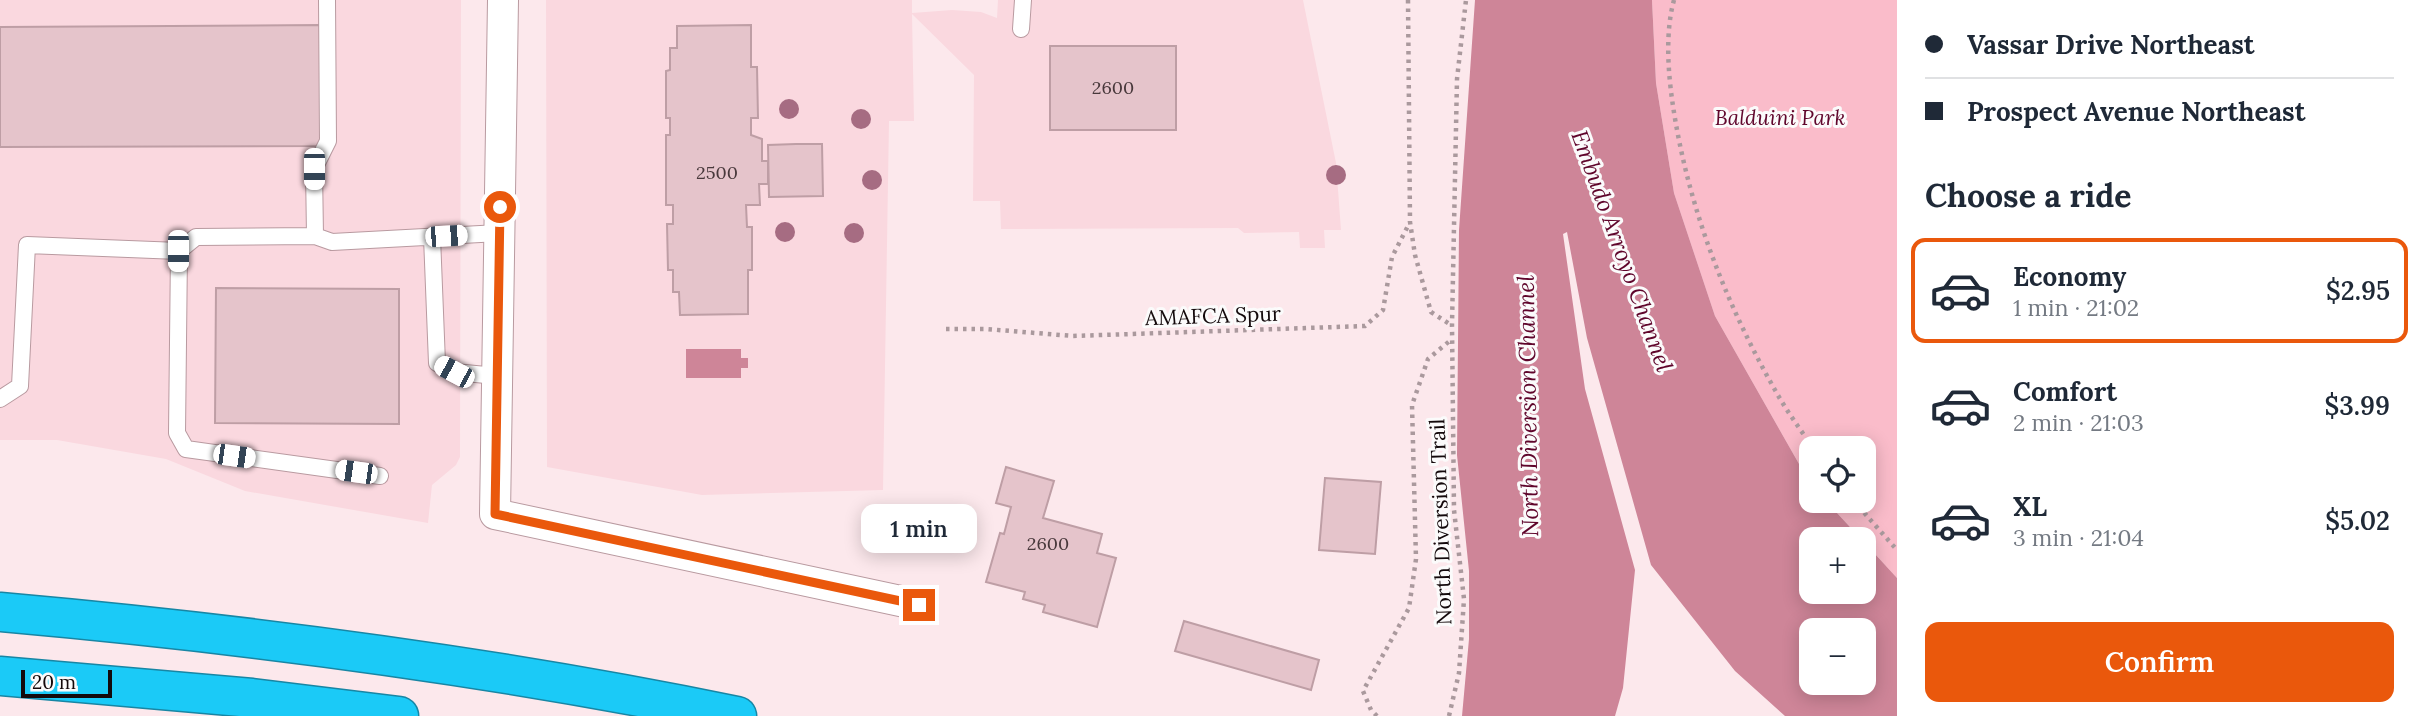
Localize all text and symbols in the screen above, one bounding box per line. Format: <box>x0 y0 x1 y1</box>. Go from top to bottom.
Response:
text: Vassar Drive Northeast <box>1967 28 2254 61</box>
house number: 2600 <box>1092 76 1134 99</box>
text: Prospect Avenue Northeast <box>1967 95 2305 128</box>
park label: Balduini Park <box>1715 104 1845 131</box>
water label: Embudo Arroyo Channel <box>1565 126 1680 376</box>
car <box>304 148 325 190</box>
house number: 2500 <box>696 161 738 184</box>
text: Choose a ride <box>1925 175 2132 216</box>
route start <box>484 191 516 223</box>
car <box>425 224 468 248</box>
car <box>168 230 189 272</box>
icon: car <box>1929 259 1992 322</box>
text: Economy <box>2013 260 2126 293</box>
water label: North Diversion Channel <box>1511 274 1544 537</box>
text: $2.95 <box>2326 274 2390 307</box>
text: 1 min · 21:02 <box>2013 293 2139 322</box>
street label: AMAFCA Spur <box>1144 300 1281 331</box>
car <box>431 353 478 391</box>
icon: car <box>1929 374 1992 437</box>
text: Comfort <box>2013 375 2117 408</box>
text: $3.99 <box>2325 389 2390 422</box>
text: 2 min · 21:03 <box>2013 408 2144 437</box>
street label: North Diversion Trail <box>1423 418 1458 626</box>
map controls <box>1799 436 1876 695</box>
button: locate <box>1799 436 1876 513</box>
car <box>212 443 257 469</box>
car <box>334 459 379 485</box>
icon: car <box>1929 489 1992 552</box>
text: XL <box>2013 490 2047 523</box>
callout: 1 min <box>861 504 977 552</box>
text: $5.02 <box>2325 504 2390 537</box>
text: 1 min <box>890 514 948 543</box>
text: 3 min · 21:04 <box>2013 523 2144 552</box>
button: + <box>1799 527 1876 604</box>
house number: 2600 <box>1027 532 1069 555</box>
route end <box>903 589 935 621</box>
button: − <box>1799 618 1876 695</box>
button: Confirm <box>1925 622 2394 702</box>
scale bar <box>21 667 112 699</box>
text: 20 m <box>32 670 76 694</box>

